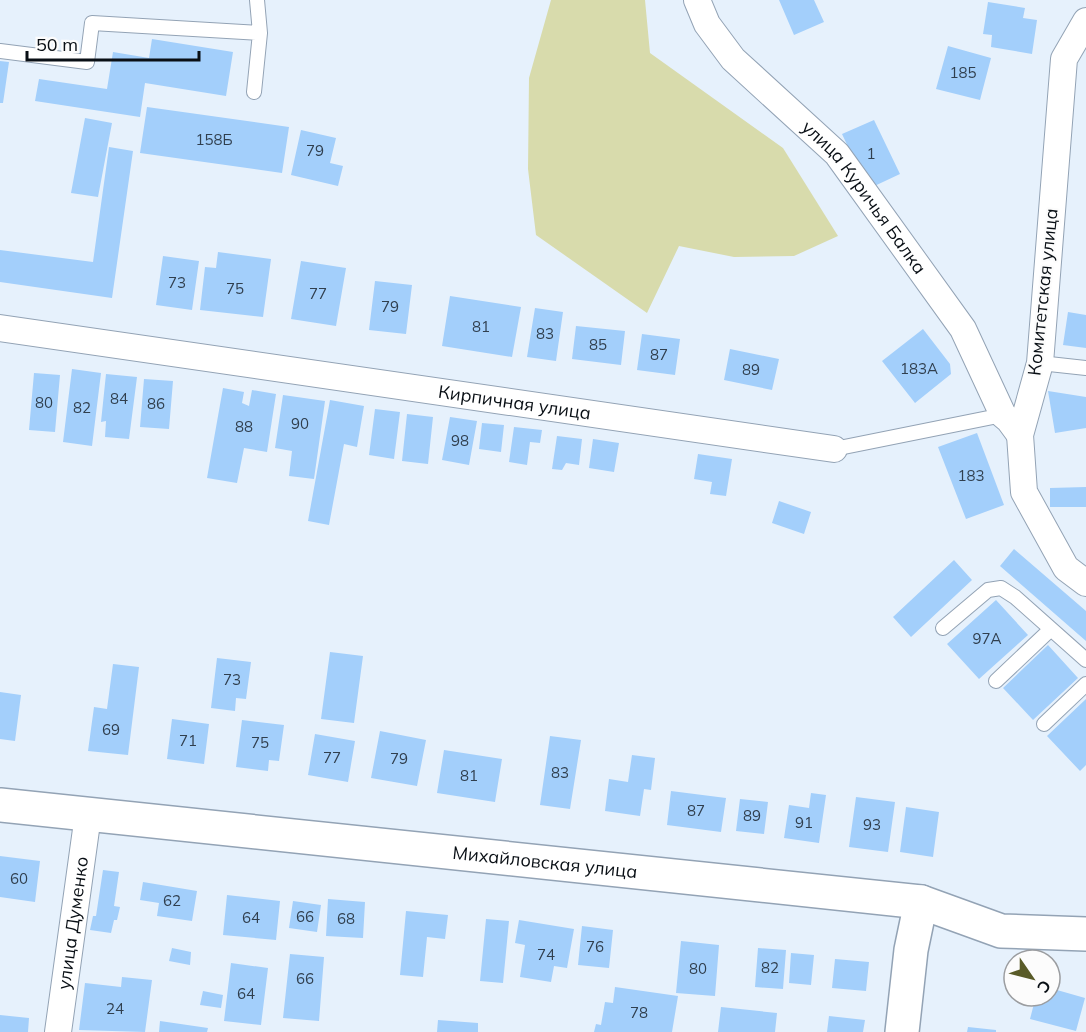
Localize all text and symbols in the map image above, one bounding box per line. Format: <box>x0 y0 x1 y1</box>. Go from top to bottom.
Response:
scale bar <box>27 24 200 62</box>
text: 50 m <box>36 33 78 56</box>
house number: 185 <box>949 63 977 82</box>
street label: улица Куричья Балка <box>797 115 932 278</box>
house number: 158Б <box>195 130 233 149</box>
house number: 79 <box>306 141 324 160</box>
house number: 1 <box>866 144 876 163</box>
street label: Комитетская улица <box>1022 207 1063 377</box>
house number: 73 <box>168 273 186 292</box>
house number: 75 <box>226 279 244 298</box>
house number: 77 <box>309 284 327 303</box>
house number: 79 <box>381 297 399 316</box>
house number: 81 <box>472 317 490 336</box>
house number: 83 <box>536 324 554 343</box>
house number: 85 <box>589 335 607 354</box>
house number: 87 <box>650 345 668 364</box>
house number: 183А <box>900 359 938 378</box>
house number: 89 <box>742 360 760 379</box>
street label: Кирпичная улица <box>437 380 593 425</box>
house number: 84 <box>110 389 128 408</box>
house number: 80 <box>35 393 53 412</box>
house number: 86 <box>147 394 165 413</box>
house number: 82 <box>73 398 91 417</box>
house number: 90 <box>291 414 309 433</box>
house number: 88 <box>235 417 253 436</box>
house number: 98 <box>451 431 469 450</box>
house number: 183 <box>957 466 985 485</box>
house number: 97А <box>972 629 1002 648</box>
house number: 73 <box>223 670 241 689</box>
house number: 69 <box>102 720 120 739</box>
house number: 71 <box>179 731 197 750</box>
house number: 75 <box>251 733 269 752</box>
house number: 77 <box>323 748 341 767</box>
house number: 79 <box>390 749 408 768</box>
house number: 83 <box>551 763 569 782</box>
house number: 81 <box>460 766 478 785</box>
house number: 87 <box>687 801 705 820</box>
house number: 89 <box>743 806 761 825</box>
house number: 91 <box>795 813 813 832</box>
house number: 93 <box>863 815 881 834</box>
street label: Михайловская улица <box>452 841 638 883</box>
street label: улица Думенко <box>52 855 93 991</box>
house number: 60 <box>10 869 28 888</box>
house number: 62 <box>163 891 181 910</box>
house number: 66 <box>296 907 314 926</box>
house number: 64 <box>242 908 260 927</box>
house number: 68 <box>337 909 355 928</box>
house number: 76 <box>586 937 604 956</box>
house number: 74 <box>537 945 555 964</box>
north arrow <box>1002 948 1062 1008</box>
house number: 82 <box>761 958 779 977</box>
house number: 80 <box>689 959 707 978</box>
house number: 66 <box>296 969 314 988</box>
text: С <box>1033 976 1056 997</box>
house number: 64 <box>237 984 255 1003</box>
house number: 24 <box>106 999 124 1018</box>
house number: 78 <box>630 1003 648 1022</box>

